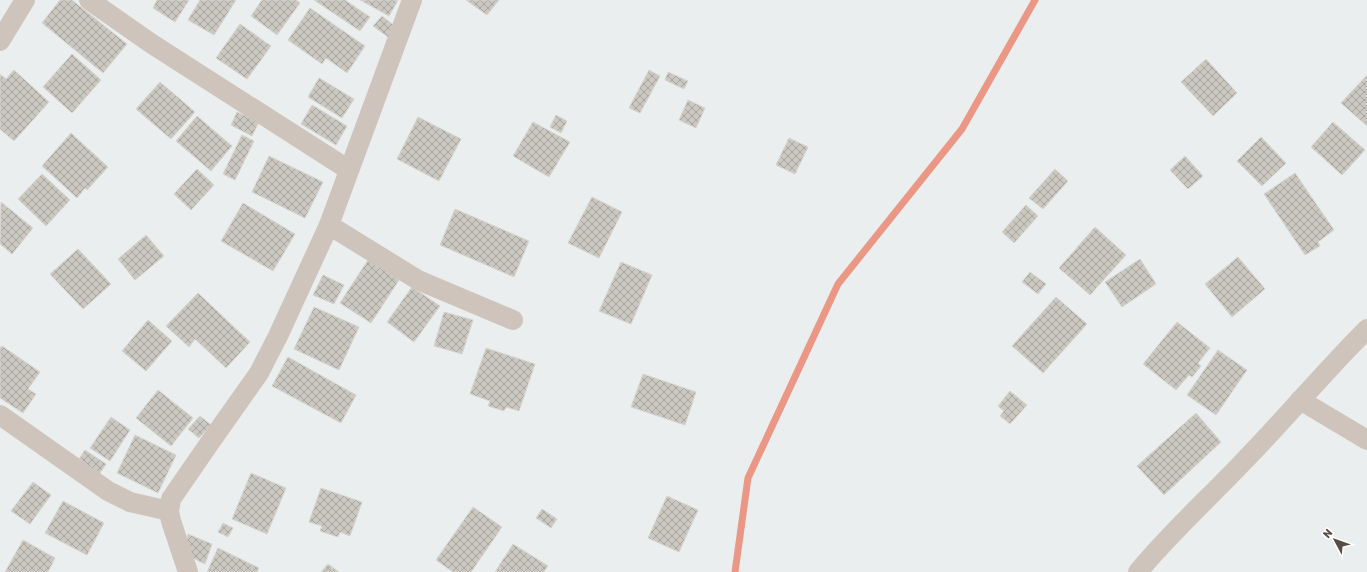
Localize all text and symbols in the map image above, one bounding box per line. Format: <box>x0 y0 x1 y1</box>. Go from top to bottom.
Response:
north arrow <box>1315 520 1355 560</box>
text: N <box>1320 526 1335 541</box>

